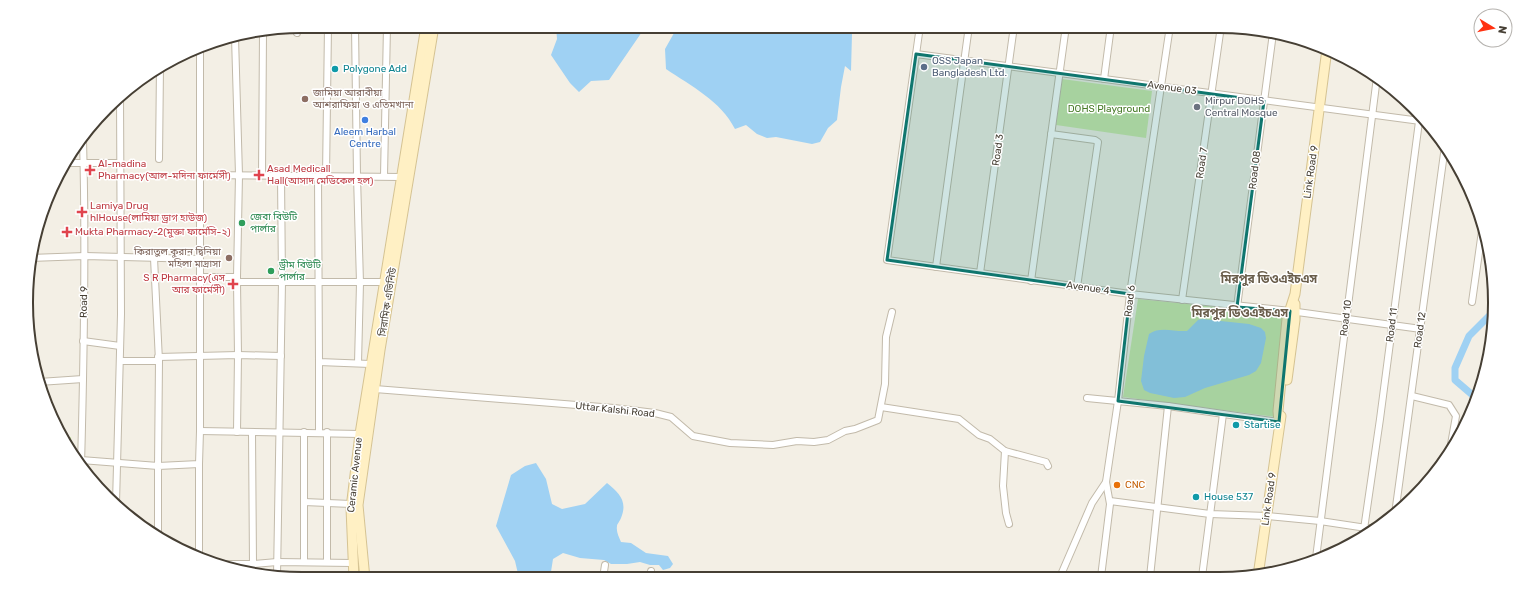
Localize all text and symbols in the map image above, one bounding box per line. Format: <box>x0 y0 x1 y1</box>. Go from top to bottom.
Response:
north arrow <box>1473 8 1513 48</box>
text: N <box>1495 25 1509 35</box>
place label: OSS Japan Bangladesh Ltd. <box>932 55 1007 79</box>
marker: OSS Japan Bangladesh Ltd. <box>919 62 929 72</box>
place label: Polygone Add <box>343 63 407 75</box>
marker: Polygone Add <box>330 64 340 74</box>
street label: Avenue 03 <box>1146 79 1198 97</box>
place label: জামিয়া আরাবীয়া আশরাফিয়া ও এতিমখানা <box>312 87 414 111</box>
marker: জামিয়া আরাবীয়া আশরাফিয়া ও এতিমখানা <box>300 94 310 104</box>
place label: Mirpur DOHS Central Mosque <box>1205 95 1278 119</box>
marker: Mirpur DOHS Central Mosque <box>1192 102 1202 112</box>
park label: DOHS Playground <box>1068 103 1150 115</box>
marker: Aleem Harbal Centre <box>360 115 370 125</box>
place label: Aleem Harbal Centre <box>334 126 396 150</box>
street label: Road 3 <box>990 133 1006 167</box>
street label: Link Road 9 <box>1301 145 1321 199</box>
street label: Road 7 <box>1194 147 1210 179</box>
street label: Road 08 <box>1247 150 1263 190</box>
place label: Al-madina Pharmacy(আল-মদিনা ফার্মেসী) <box>98 158 231 182</box>
place label: Asad Medicall Hall(আসাদ মেডিকেল হল) <box>267 163 373 187</box>
marker: Al-madina Pharmacy(আল-মদিনা ফার্মেসী) <box>85 165 95 175</box>
marker: Asad Medicall Hall(আসাদ মেডিকেল হল) <box>254 170 264 180</box>
place label: Lamiya Drug hlHouse(লামিয়া ড্রাগ হাউজ) <box>90 200 207 224</box>
marker: Lamiya Drug hlHouse(লামিয়া ড্রাগ হাউজ) <box>77 207 87 217</box>
place label: জেবা বিউটি পার্লার <box>250 211 298 235</box>
marker: জেবা বিউটি পার্লার <box>237 218 247 228</box>
place label: Mukta Pharmacy-2(মুক্তা ফার্মেসি-২) <box>75 226 231 238</box>
marker: Mukta Pharmacy-2(মুক্তা ফার্মেসি-২) <box>62 227 72 237</box>
place label: কিরাতুল কুরান দ্বিনিয়া মহিলা মাদ্রাসা <box>133 246 221 270</box>
marker: কিরাতুল কুরান দ্বিনিয়া মহিলা মাদ্রাসা <box>224 253 234 263</box>
place label: ড্রীম বিউটি পার্লার <box>278 259 322 283</box>
marker: ড্রীম বিউটি পার্লার <box>266 266 276 276</box>
street label: সিরামিক এভিনিউ <box>376 266 400 338</box>
district label: মিরপুর ডিওএইচএস <box>1220 271 1318 287</box>
place label: S R Pharmacy(এস আর ফার্মেসী) <box>143 272 226 296</box>
marker: S R Pharmacy(এস আর ফার্মেসী) <box>228 279 238 289</box>
street label: Avenue 4 <box>1066 279 1110 297</box>
street label: Road 6 <box>1122 284 1138 318</box>
street label: Road 9 <box>78 286 90 318</box>
street label: Road 10 <box>1338 299 1354 337</box>
district label: মিরপুর ডিওএইচএস <box>1191 305 1289 321</box>
street label: Road 11 <box>1384 307 1400 343</box>
street label: Road 12 <box>1412 311 1428 349</box>
street label: Uttar Kalshi Road <box>575 400 655 420</box>
place label: Startise <box>1244 419 1281 431</box>
marker: Startise <box>1231 420 1241 430</box>
street label: Ceramic Avenue <box>345 436 365 513</box>
street label: Link Road 9 <box>1259 472 1279 526</box>
place label: CNC <box>1125 479 1146 491</box>
marker: CNC <box>1112 480 1122 490</box>
place label: House 537 <box>1204 491 1253 503</box>
marker: House 537 <box>1191 492 1201 502</box>

